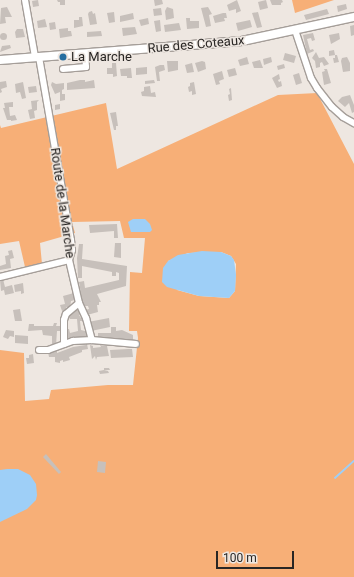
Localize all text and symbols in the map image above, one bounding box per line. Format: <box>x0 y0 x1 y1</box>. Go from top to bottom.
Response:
street label: Rue des Coteaux <box>147 33 245 57</box>
place label: La Marche <box>71 49 132 65</box>
marker: La Marche <box>58 52 68 62</box>
street label: Route de la Marche <box>47 147 77 259</box>
scale bar <box>218 543 296 569</box>
text: 100 m <box>223 551 257 565</box>

